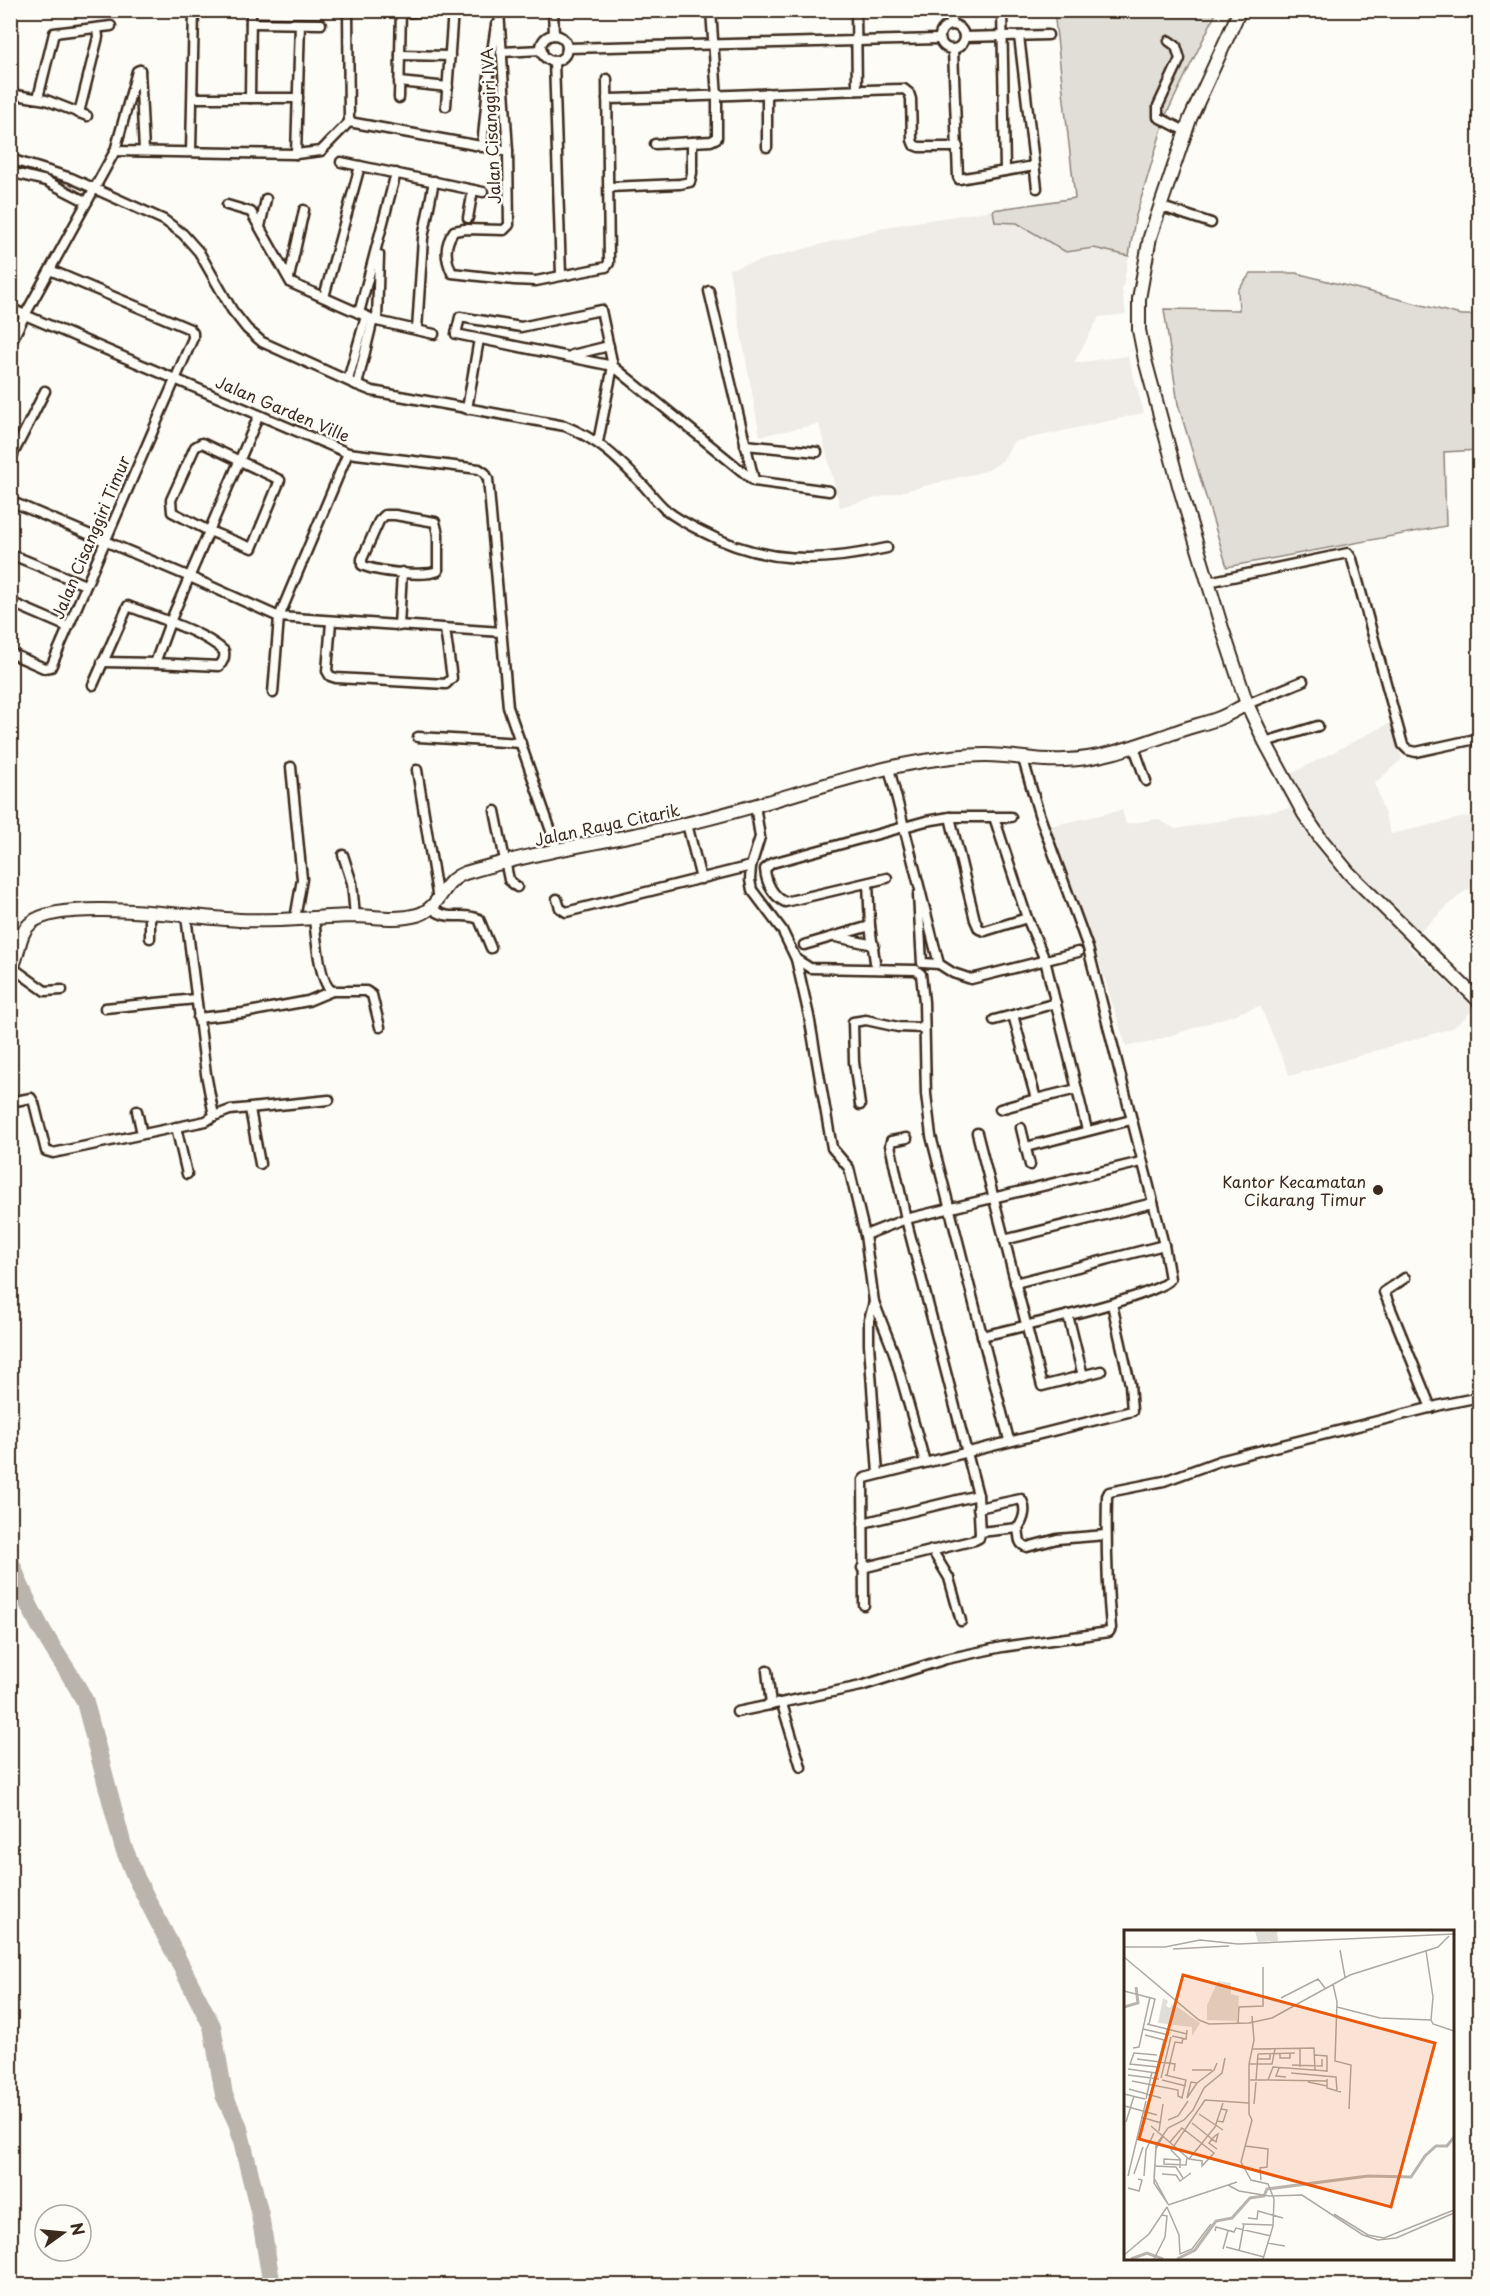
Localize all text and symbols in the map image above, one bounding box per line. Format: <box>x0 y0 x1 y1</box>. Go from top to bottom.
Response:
street label: Jalan Cisanggiri IVA <box>474 47 506 205</box>
street label: Jalan Garden Ville <box>212 369 354 447</box>
street label: Jalan Cisanggiri Timur <box>45 451 136 622</box>
street label: Jalan Raya Citarik <box>532 797 682 851</box>
place label: Kantor Kecamatan Cikarang Timur <box>1222 1169 1367 1211</box>
marker: Kantor Kecamatan Cikarang Timur <box>1371 1183 1385 1197</box>
inset map <box>1124 1930 1454 2260</box>
north arrow <box>33 2203 93 2263</box>
text: N <box>65 2220 92 2238</box>

